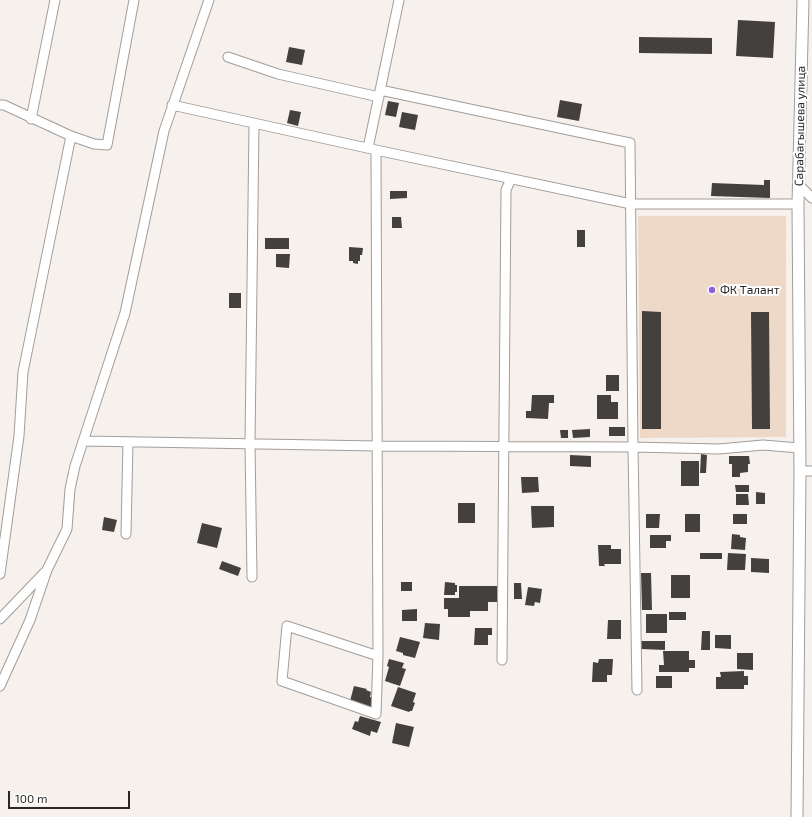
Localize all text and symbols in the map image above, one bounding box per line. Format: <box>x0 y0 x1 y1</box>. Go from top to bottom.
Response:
street label: Сарабагышева улица <box>792 66 808 186</box>
place label: ФК Талант <box>720 283 780 297</box>
marker: ФК Талант <box>707 285 717 295</box>
scale bar <box>10 783 132 809</box>
text: 100 m <box>15 791 47 805</box>

